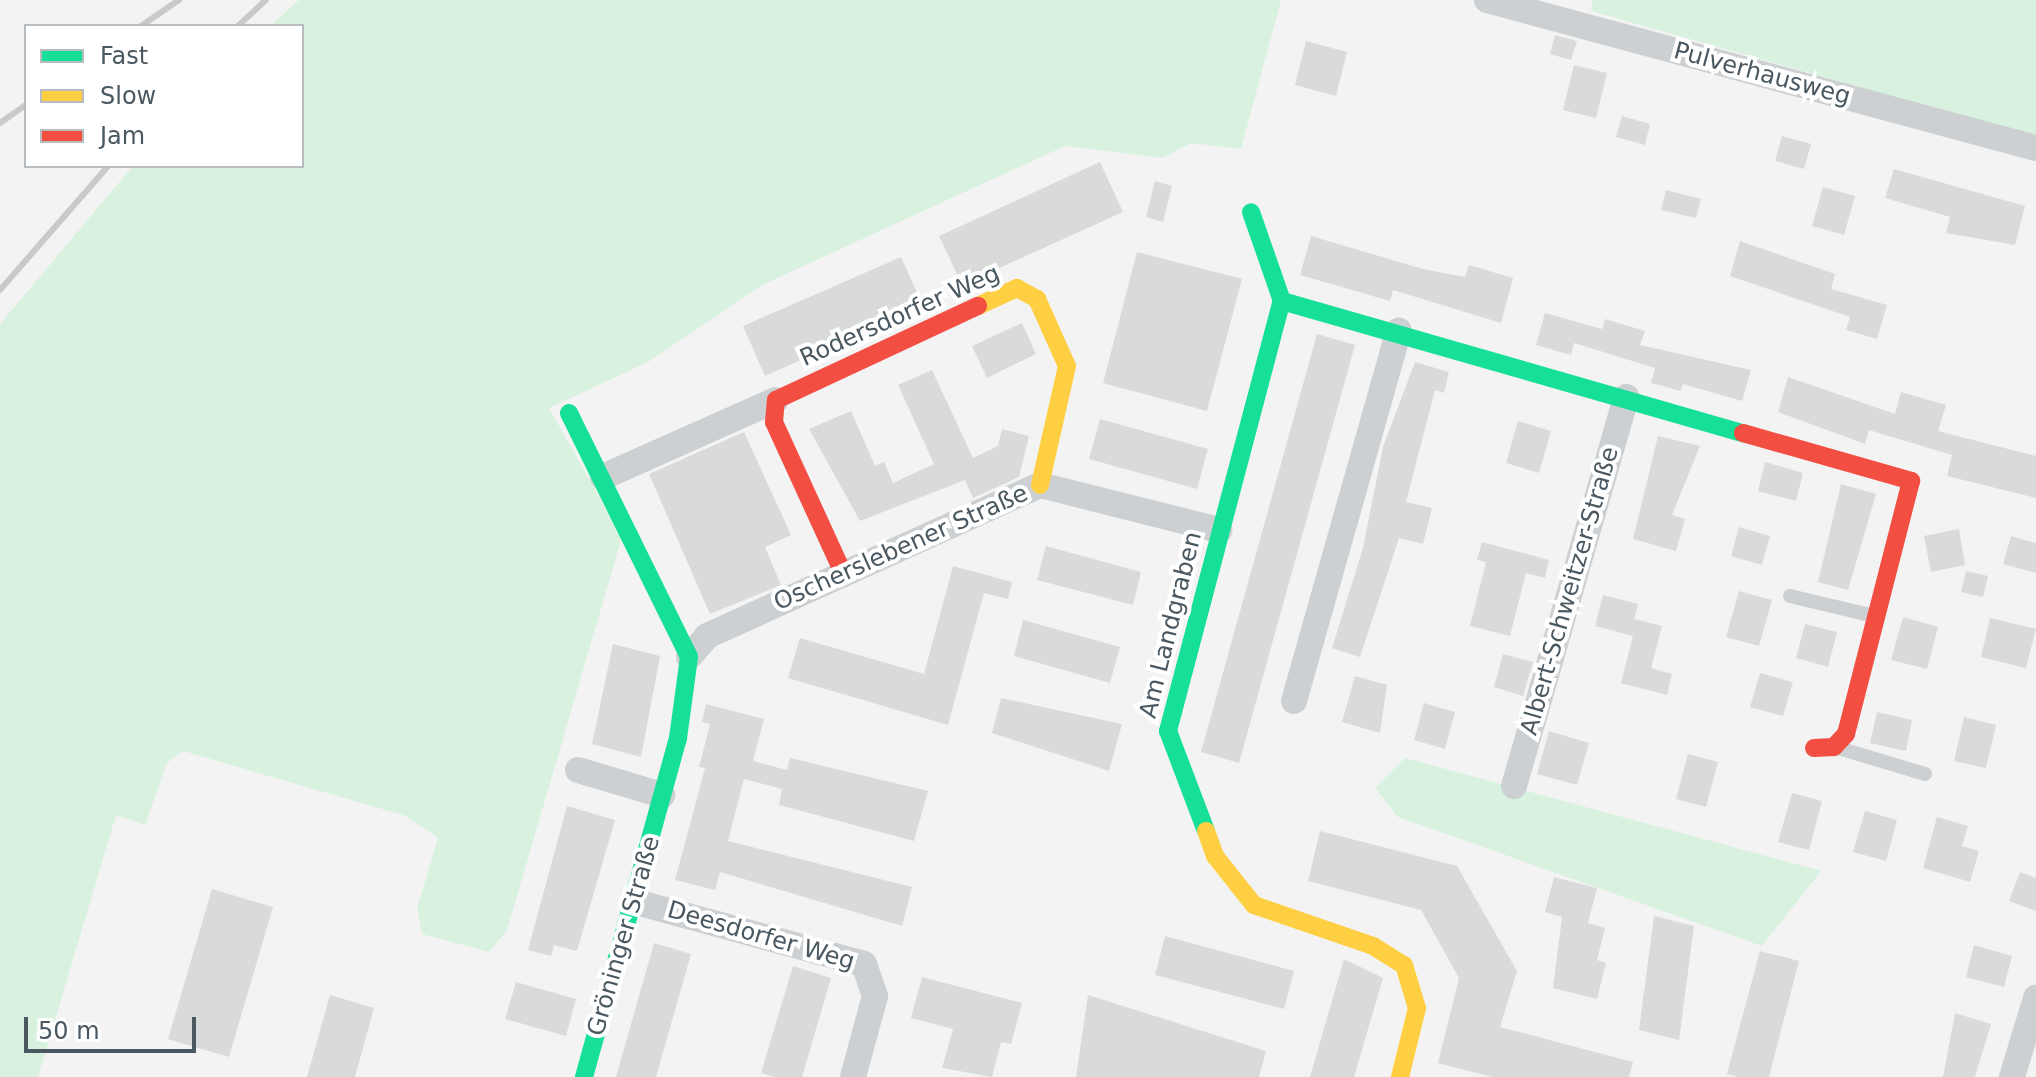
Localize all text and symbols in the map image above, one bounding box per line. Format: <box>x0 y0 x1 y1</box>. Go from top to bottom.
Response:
legend <box>24 24 304 168</box>
street label: Pulverhausweg <box>1671 37 1853 111</box>
text: Fast <box>100 42 148 70</box>
text: Slow <box>100 82 156 110</box>
text: Jam <box>100 122 145 150</box>
street label: Rodersdorfer Weg <box>796 259 1004 373</box>
street label: Albert-Schweitzer-Straße <box>1515 444 1625 738</box>
street label: Oscherslebener Straße <box>770 479 1032 617</box>
street label: Am Landgraben <box>1134 529 1208 721</box>
street label: Gröninger Straße <box>582 833 666 1039</box>
street label: Deesdorfer Weg <box>664 896 858 976</box>
scale bar <box>28 1001 200 1051</box>
text: 50 m <box>38 1017 100 1045</box>

